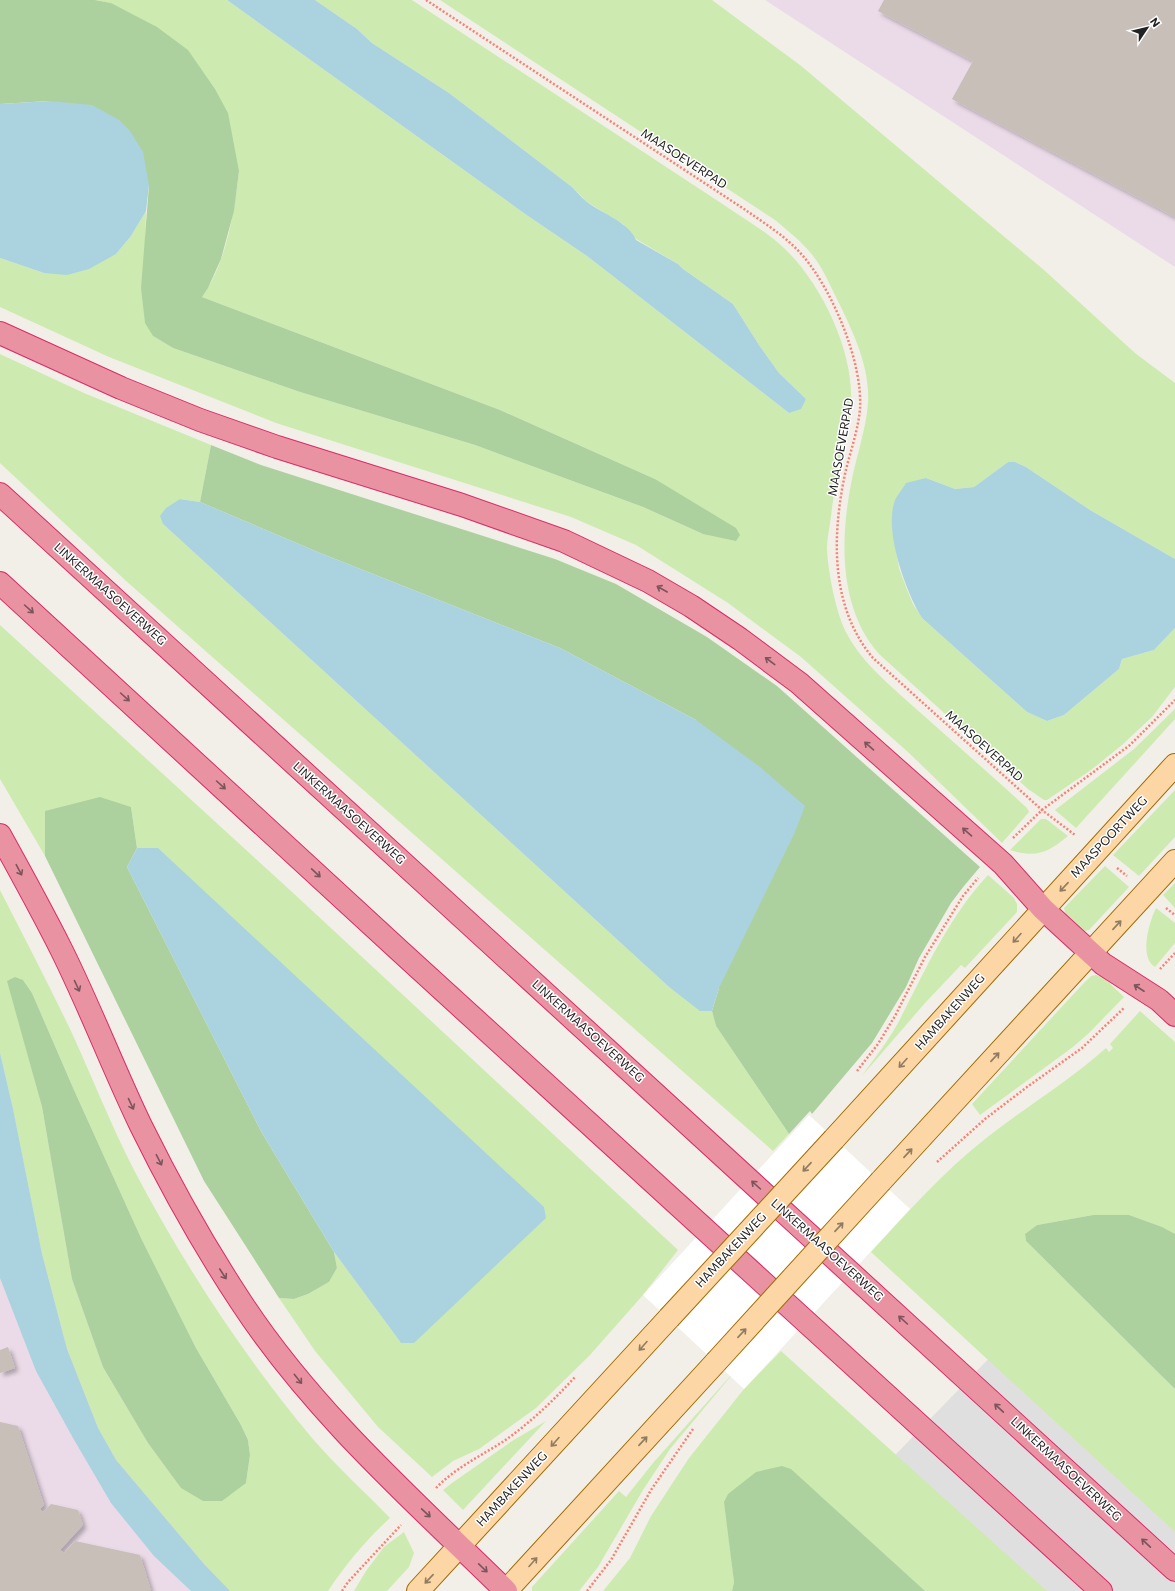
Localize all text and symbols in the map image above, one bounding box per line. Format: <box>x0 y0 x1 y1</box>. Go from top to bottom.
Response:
north arrow <box>1127 8 1167 48</box>
text: N <box>1148 15 1163 29</box>
street label: MAASOEVERPAD <box>639 125 730 191</box>
street label: MAASOEVERPAD <box>824 396 856 497</box>
street label: LINKERMAASOEVERWEG <box>52 539 170 647</box>
one-way arrow <box>656 585 668 593</box>
one-way arrow <box>24 604 34 614</box>
one-way arrow <box>765 657 776 666</box>
one-way arrow <box>120 692 130 702</box>
street label: MAASOEVERPAD <box>943 707 1026 784</box>
one-way arrow <box>864 741 874 750</box>
street label: LINKERMAASOEVERWEG <box>291 758 409 866</box>
one-way arrow <box>215 780 226 789</box>
street label: MAASPOORTWEG <box>1067 793 1149 880</box>
one-way arrow <box>961 827 972 836</box>
one-way arrow <box>16 863 23 875</box>
one-way arrow <box>311 868 321 878</box>
one-way arrow <box>1059 881 1068 892</box>
one-way arrow <box>1112 920 1121 930</box>
one-way arrow <box>1012 933 1021 943</box>
street label: HAMBAKENWEG <box>912 971 987 1052</box>
street label: LINKERMAASOEVERWEG <box>530 976 648 1084</box>
one-way arrow <box>74 979 82 991</box>
one-way arrow <box>1134 984 1145 992</box>
one-way arrow <box>991 1052 1000 1062</box>
one-way arrow <box>898 1058 908 1068</box>
one-way arrow <box>128 1097 136 1109</box>
one-way arrow <box>903 1148 912 1158</box>
one-way arrow <box>156 1154 164 1166</box>
one-way arrow <box>803 1162 812 1172</box>
one-way arrow <box>751 1180 761 1190</box>
street label: LINKERMAASOEVERWEG <box>769 1195 887 1303</box>
street label: HAMBAKENWEG <box>692 1209 769 1290</box>
one-way arrow <box>835 1222 844 1232</box>
one-way arrow <box>219 1268 227 1279</box>
one-way arrow <box>898 1315 908 1325</box>
one-way arrow <box>737 1328 747 1338</box>
one-way arrow <box>638 1341 647 1352</box>
one-way arrow <box>294 1374 303 1385</box>
one-way arrow <box>994 1403 1004 1413</box>
street label: LINKERMAASOEVERWEG <box>1009 1413 1125 1523</box>
one-way arrow <box>638 1436 648 1446</box>
one-way arrow <box>550 1437 560 1447</box>
street label: HAMBAKENWEG <box>473 1448 550 1529</box>
one-way arrow <box>421 1509 431 1518</box>
one-way arrow <box>1141 1539 1151 1548</box>
one-way arrow <box>528 1557 537 1567</box>
one-way arrow <box>478 1564 488 1573</box>
one-way arrow <box>425 1574 434 1584</box>

